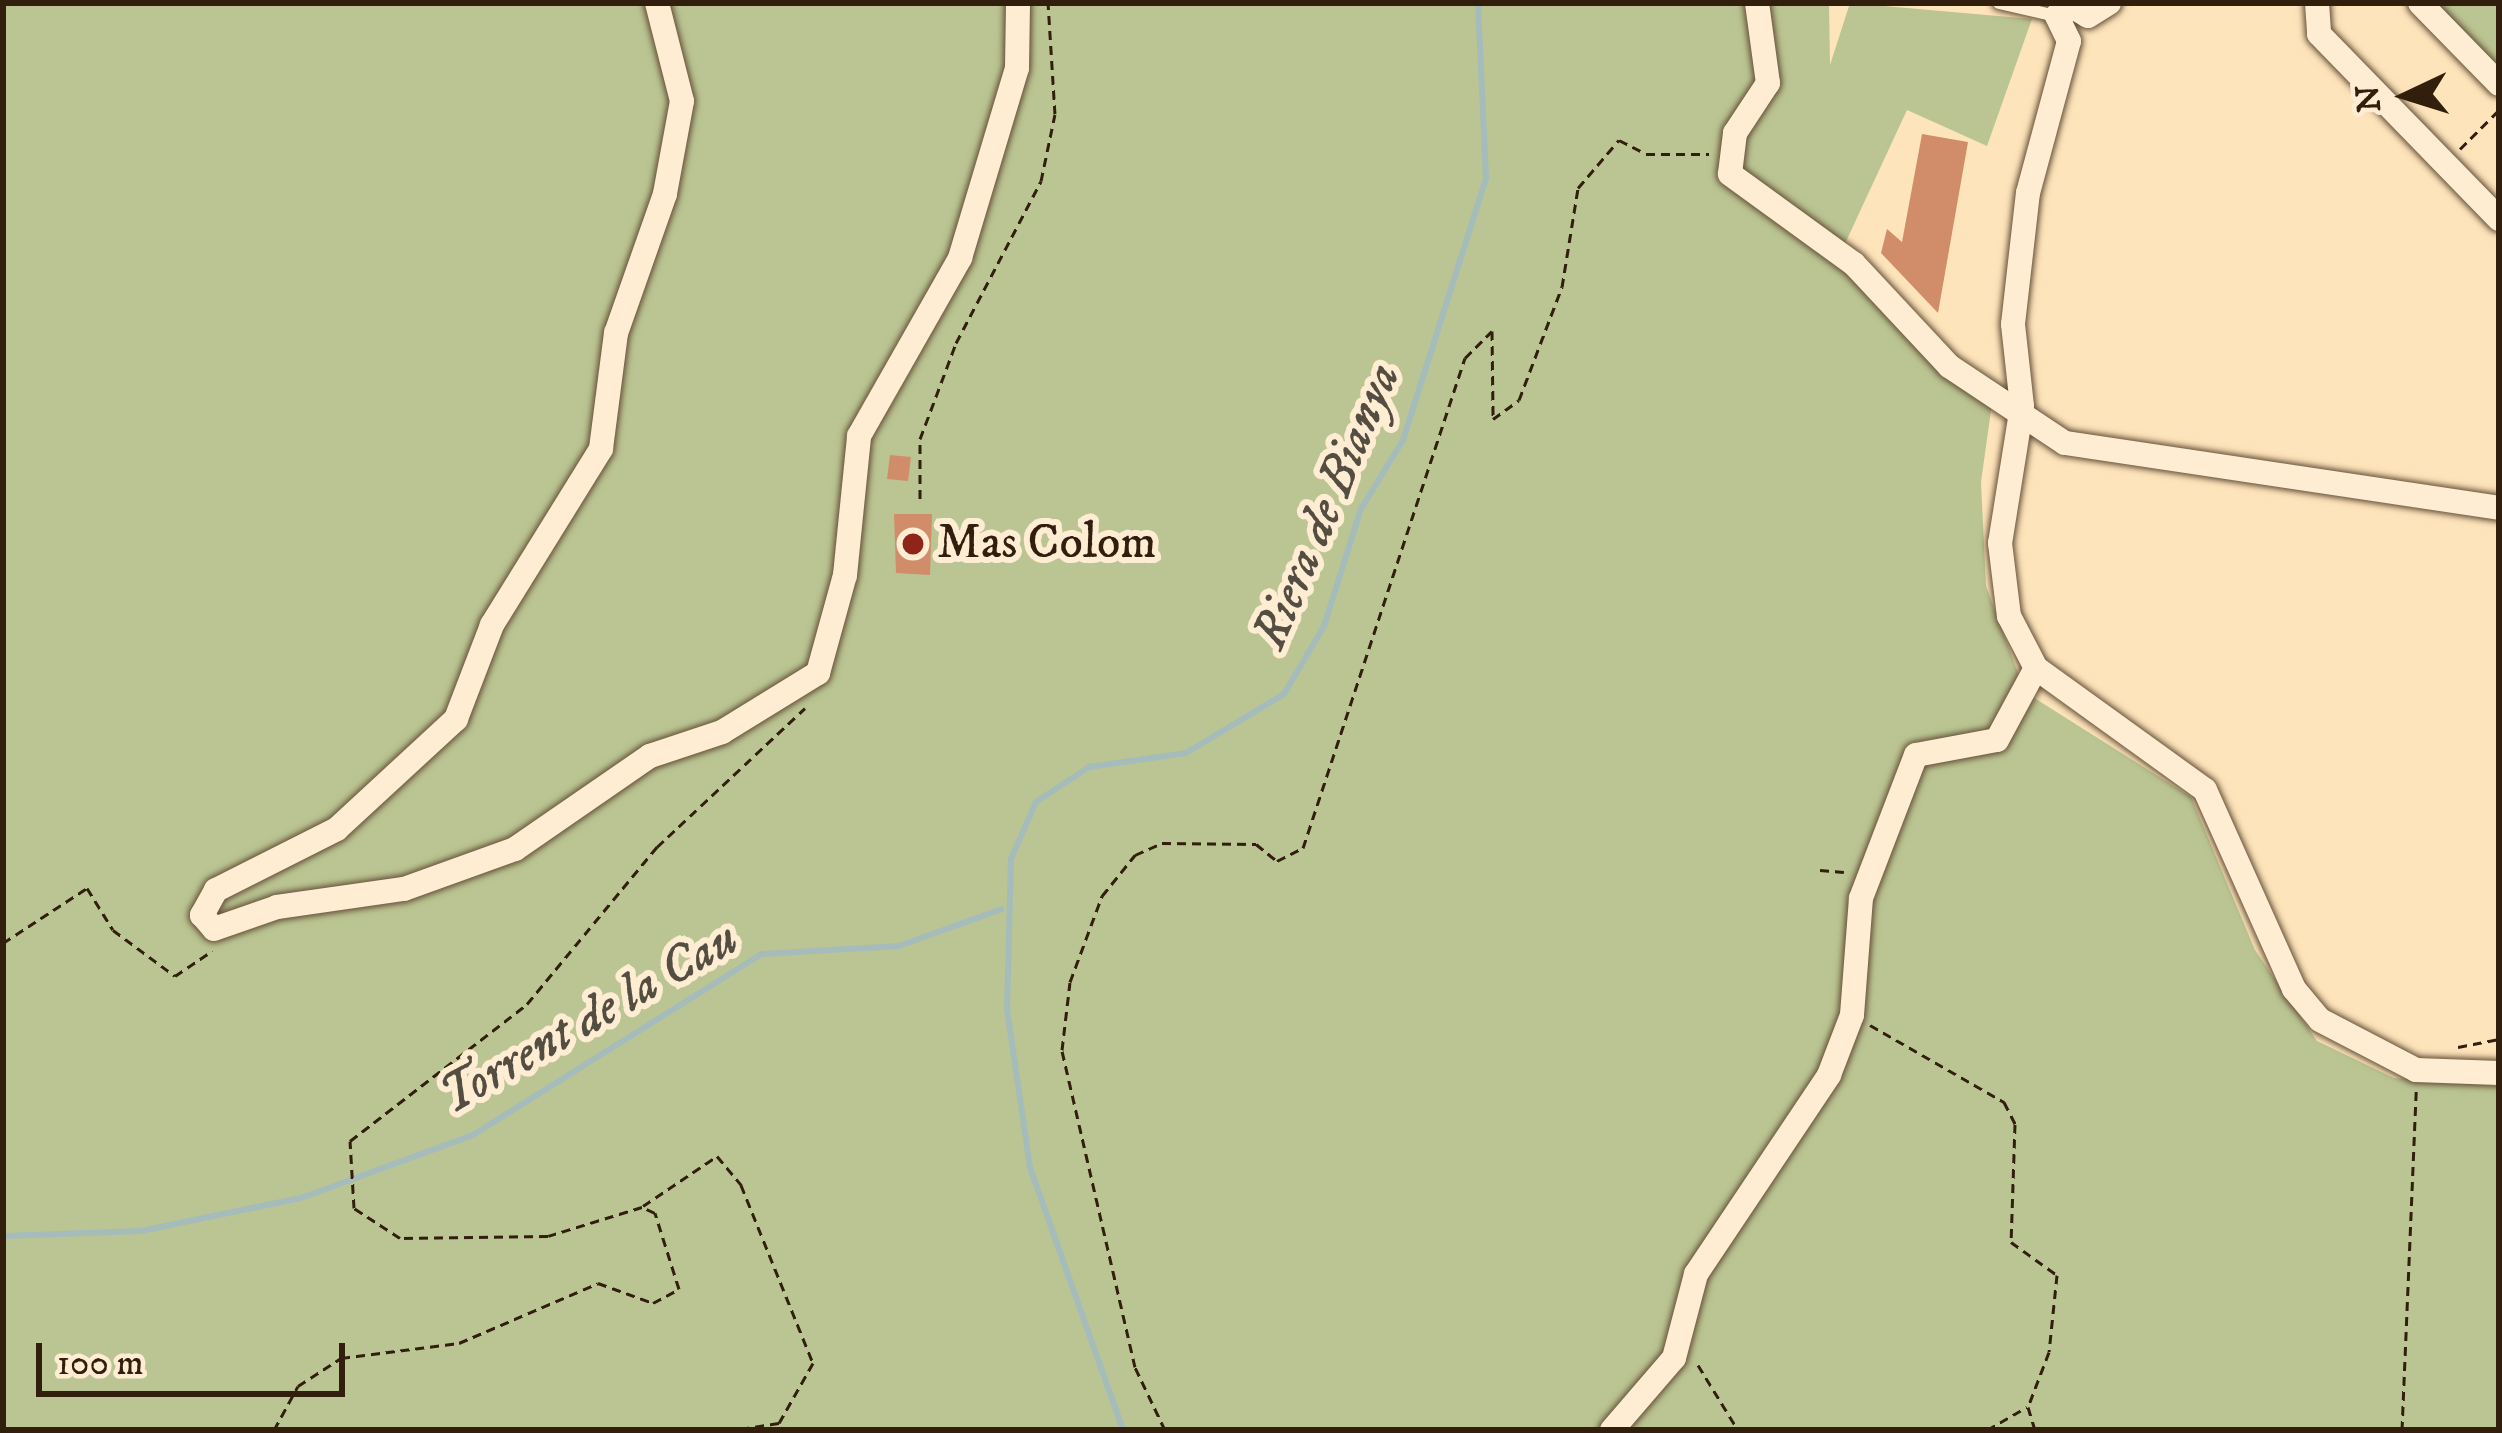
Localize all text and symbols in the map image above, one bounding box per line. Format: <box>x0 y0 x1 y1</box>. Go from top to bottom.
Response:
north arrow <box>2346 36 2466 156</box>
text: N <box>2348 84 2391 113</box>
water label: Riera de Bianya <box>1239 354 1415 658</box>
place label: Mas Colom <box>937 515 1156 573</box>
marker: Mas Colom <box>900 531 926 557</box>
water label: Torrent de la Cau <box>429 908 749 1128</box>
scale bar <box>42 1319 351 1393</box>
text: 100 m <box>57 1341 144 1386</box>

